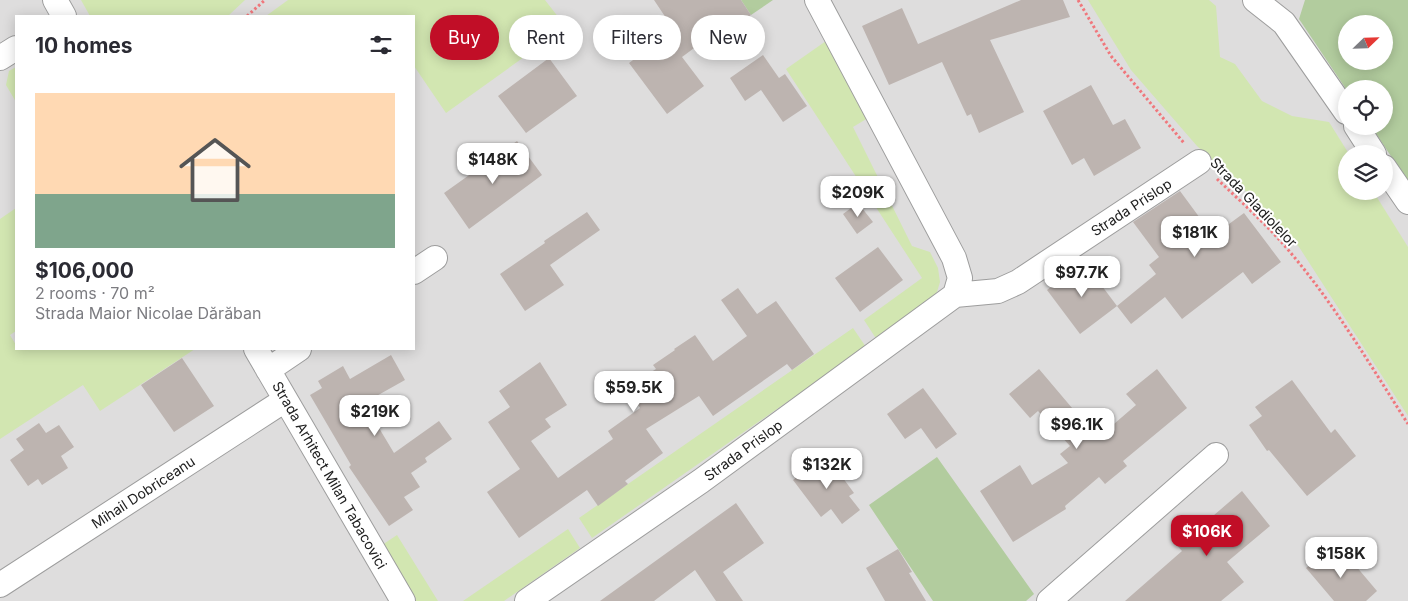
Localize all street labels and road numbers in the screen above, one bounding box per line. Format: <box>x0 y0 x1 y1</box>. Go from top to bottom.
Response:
street label: Strada Gladiolelor <box>1207 154 1301 250</box>
street label: Strada Prislop <box>1088 175 1174 239</box>
street label: Strada Arhitect Milan Tabacovici <box>269 378 391 572</box>
street label: Strada Prislop <box>701 416 785 484</box>
street label: Mihail Dobriceanu <box>88 452 198 532</box>

